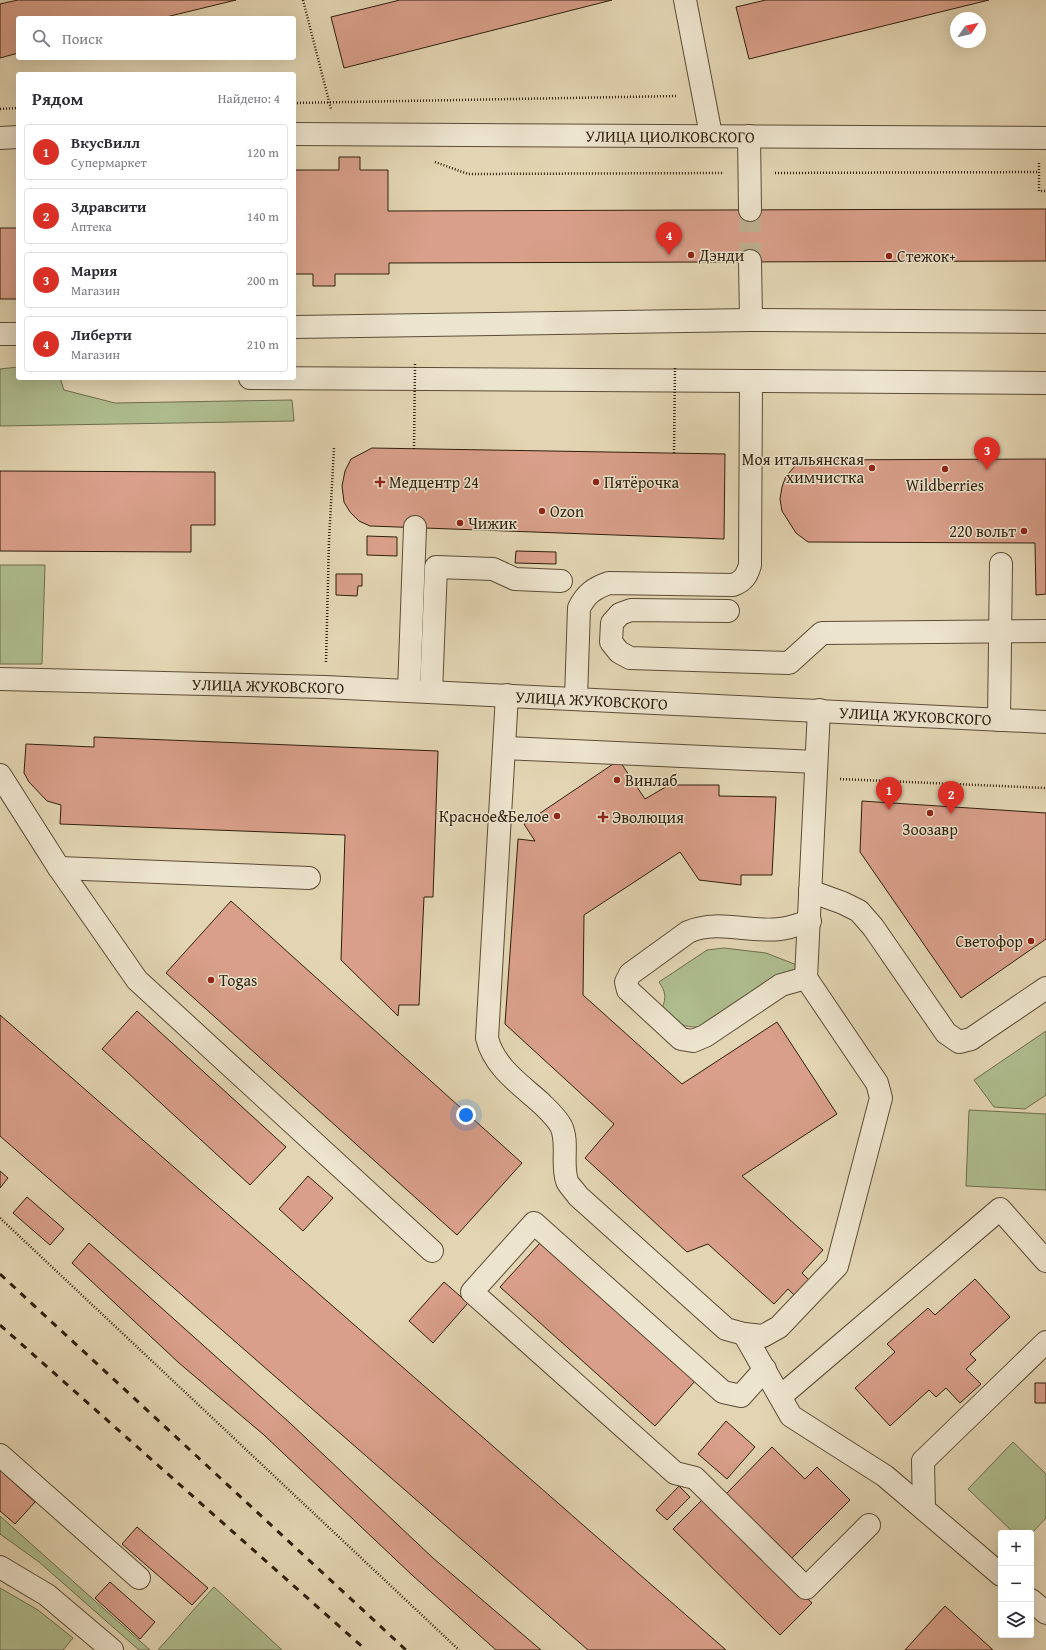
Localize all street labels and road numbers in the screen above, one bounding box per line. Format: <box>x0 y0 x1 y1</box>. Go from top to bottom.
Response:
street label: УЛИЦА ЦИОЛКОВСКОГО <box>585 124 755 148</box>
street label: УЛИЦА ЖУКОВСКОГО <box>191 672 345 700</box>
street label: УЛИЦА ЖУКОВСКОГО <box>515 684 669 716</box>
street label: УЛИЦА ЖУКОВСКОГО <box>838 700 992 731</box>

